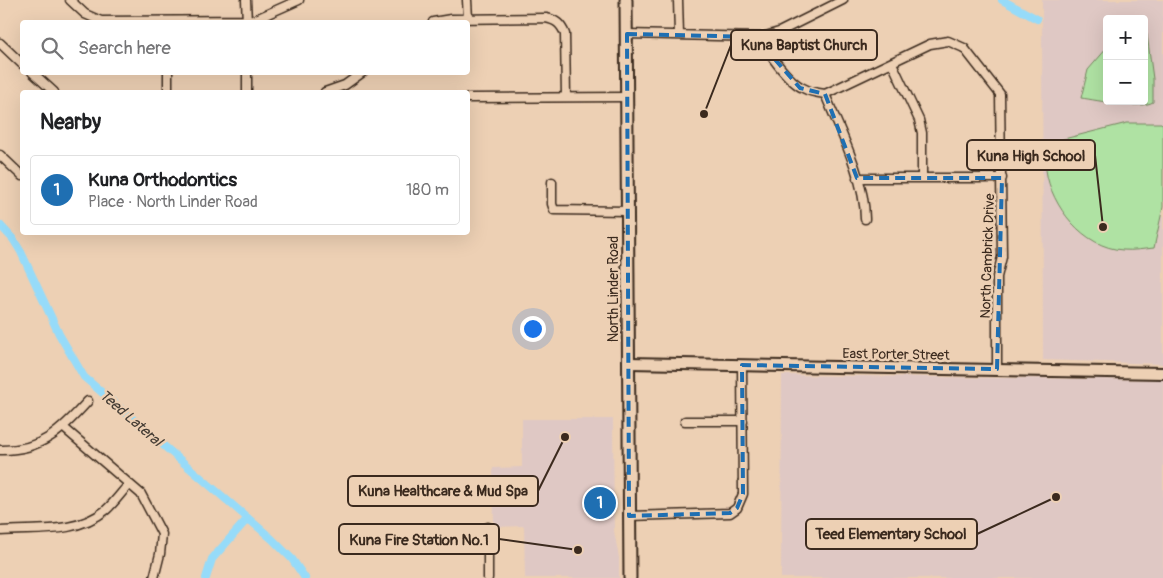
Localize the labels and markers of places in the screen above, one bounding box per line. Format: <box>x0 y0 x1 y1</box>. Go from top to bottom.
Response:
callout: Kuna Baptist Church <box>731 30 877 60</box>
callout: Kuna High School <box>967 140 1095 170</box>
callout: Kuna Healthcare & Mud Spa <box>348 476 538 506</box>
pin: 1 <box>584 484 616 522</box>
callout: Teed Elementary School <box>806 519 977 549</box>
callout: Kuna Fire Station No.1 <box>339 524 499 554</box>

